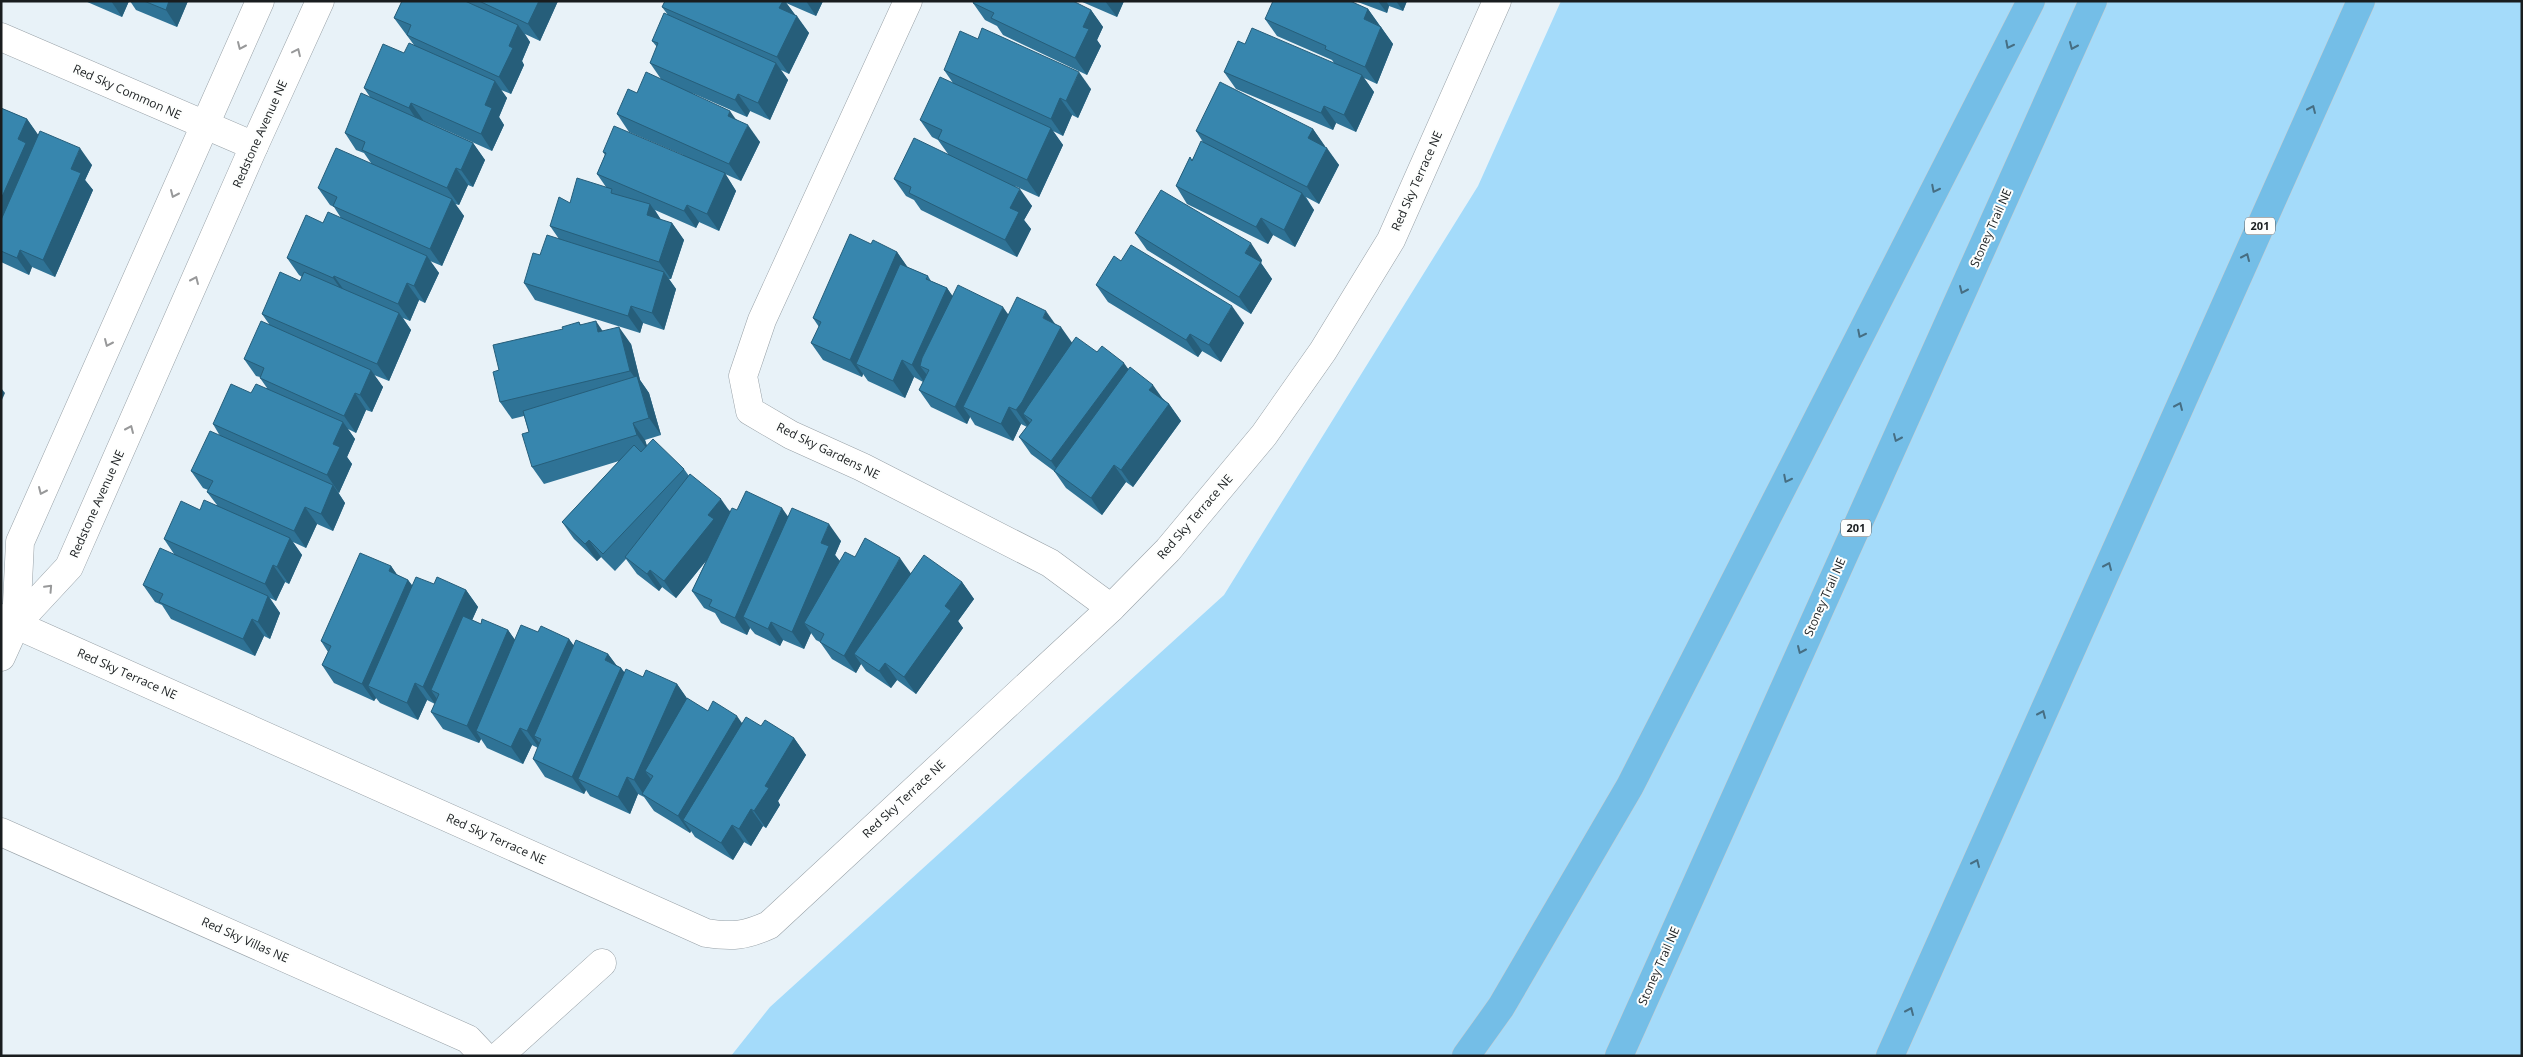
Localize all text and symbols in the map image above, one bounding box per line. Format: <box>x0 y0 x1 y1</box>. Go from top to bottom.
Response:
one-way arrow <box>2005 39 2015 48</box>
one-way arrow <box>236 41 247 50</box>
one-way arrow <box>2068 41 2079 50</box>
one-way arrow <box>291 48 301 57</box>
street label: Red Sky Common NE <box>70 60 184 123</box>
street label: Redstone Avenue NE <box>228 77 291 190</box>
one-way arrow <box>2306 105 2317 114</box>
street label: Red Sky Terrace NE <box>1387 128 1446 233</box>
one-way arrow <box>1931 184 1941 193</box>
street label: Stoney Trail NE <box>1966 186 2015 270</box>
one-way arrow <box>170 189 181 198</box>
road number: 201 <box>2245 218 2275 235</box>
one-way arrow <box>2239 253 2250 262</box>
one-way arrow <box>189 276 199 285</box>
one-way arrow <box>1959 285 1970 294</box>
one-way arrow <box>1857 329 1867 338</box>
one-way arrow <box>104 338 115 347</box>
one-way arrow <box>2173 402 2184 411</box>
street label: Red Sky Gardens NE <box>774 418 883 483</box>
one-way arrow <box>123 425 134 434</box>
one-way arrow <box>1892 433 1903 442</box>
street label: Redstone Avenue NE <box>65 447 128 560</box>
street label: Red Sky Terrace NE <box>1153 470 1236 563</box>
one-way arrow <box>1783 474 1793 483</box>
one-way arrow <box>38 486 49 495</box>
road number: 201 <box>1841 520 1871 536</box>
street label: Stoney Trail NE <box>1800 555 1849 639</box>
one-way arrow <box>2101 562 2112 571</box>
one-way arrow <box>43 585 52 594</box>
street label: Red Sky Terrace NE <box>75 644 180 703</box>
one-way arrow <box>1797 645 1808 654</box>
one-way arrow <box>2035 710 2046 719</box>
street label: Red Sky Terrace NE <box>858 756 949 842</box>
street label: Red Sky Terrace NE <box>444 809 549 868</box>
one-way arrow <box>1969 859 1980 868</box>
street label: Red Sky Villas NE <box>199 913 292 966</box>
street label: Stoney Trail NE <box>1634 924 1683 1008</box>
one-way arrow <box>1903 1007 1914 1016</box>

